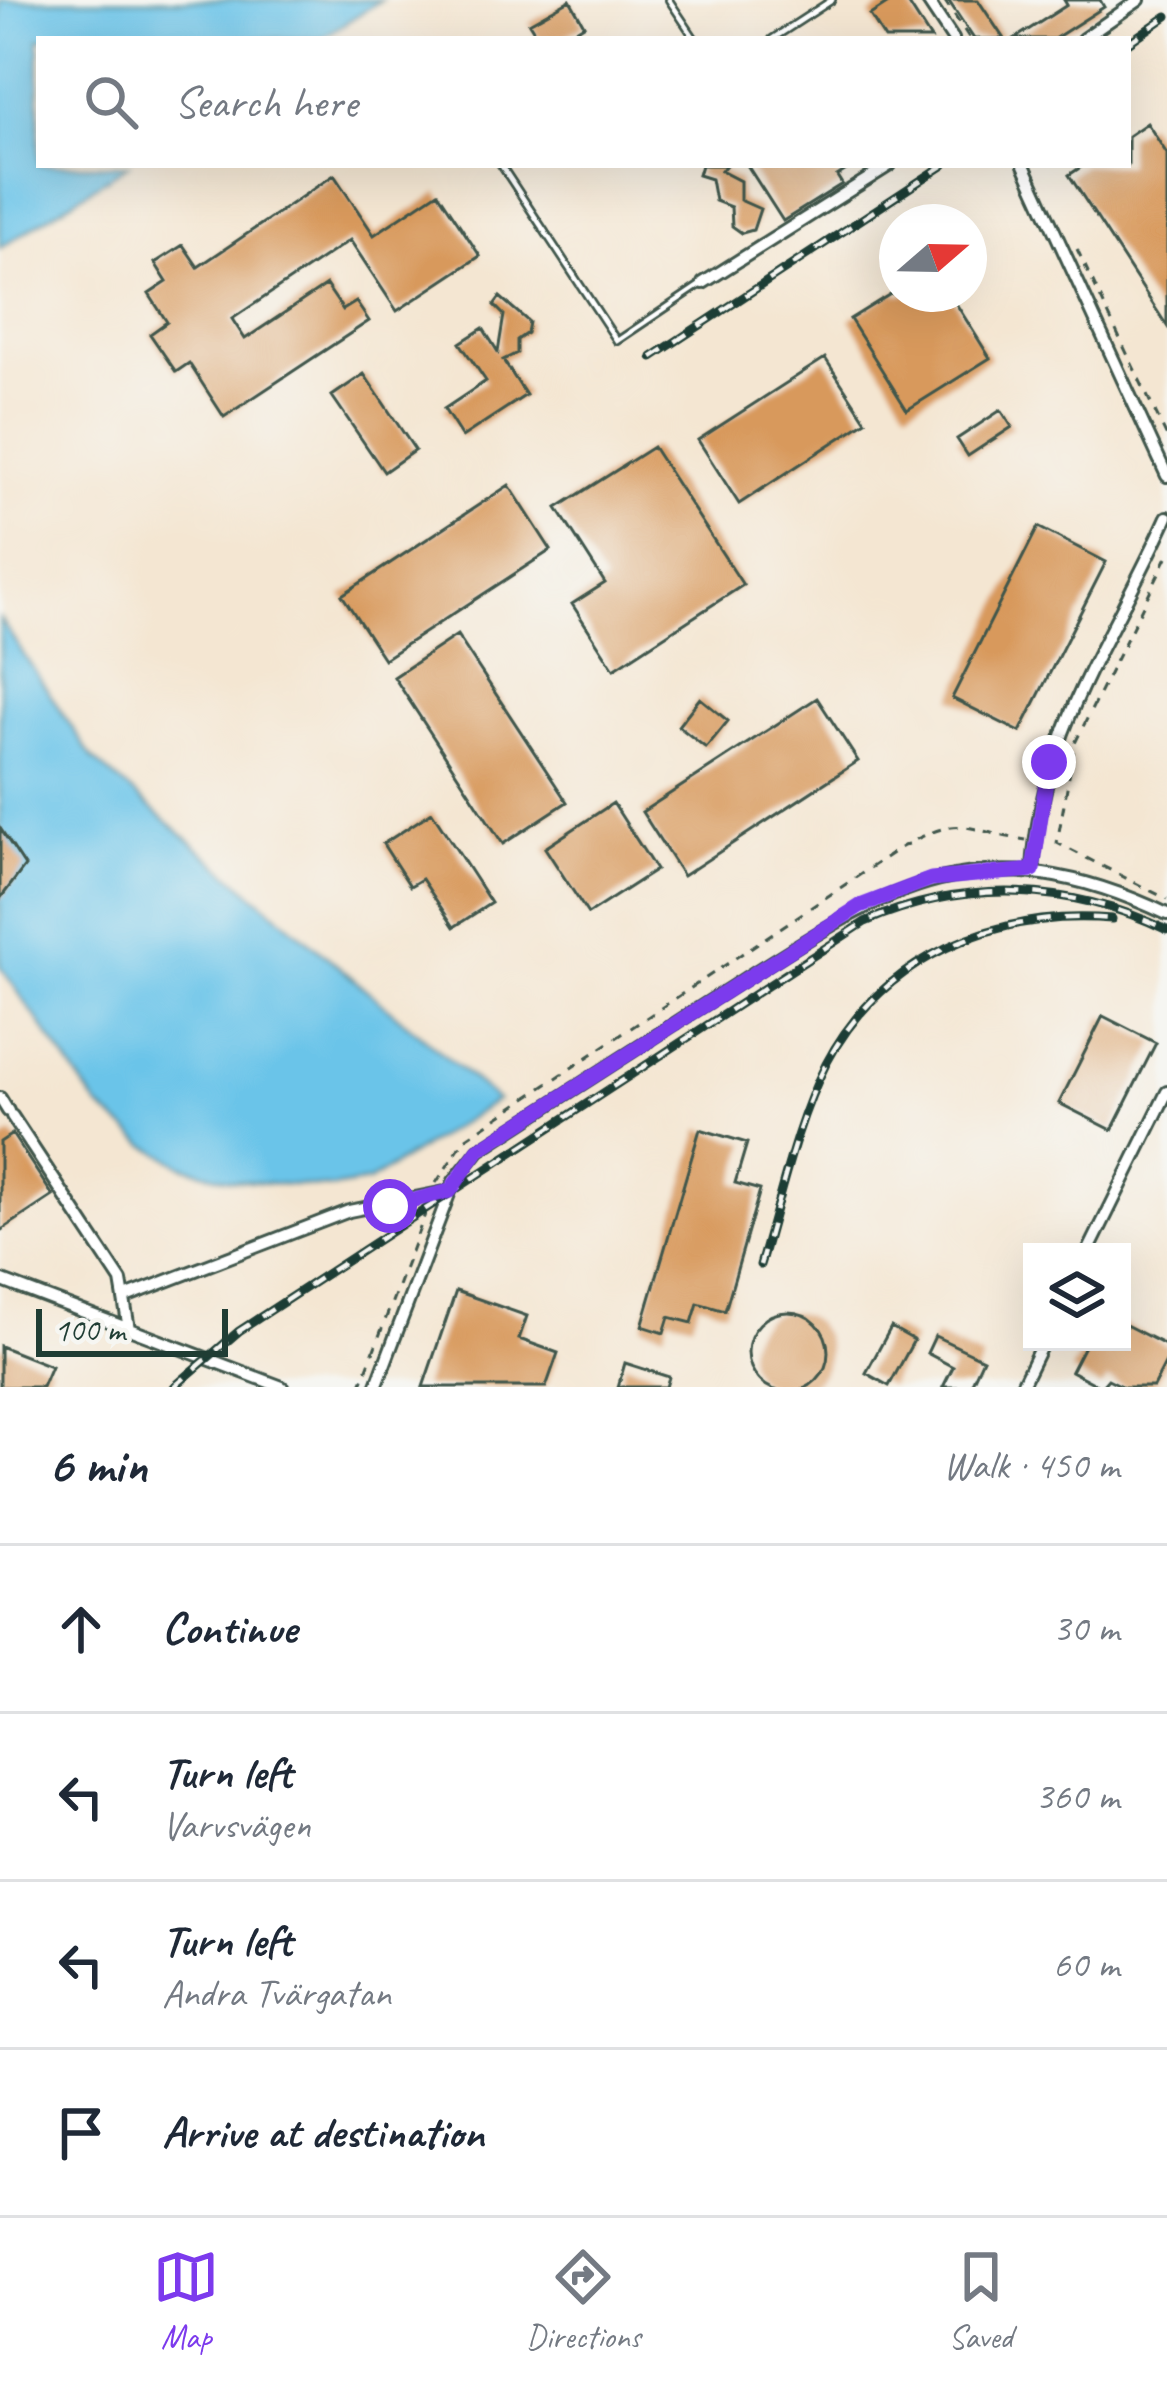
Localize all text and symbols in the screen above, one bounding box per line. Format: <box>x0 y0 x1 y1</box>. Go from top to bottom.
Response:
search box <box>36 36 1131 168</box>
icon: search <box>78 69 144 135</box>
text: Search here <box>174 74 357 131</box>
north arrow <box>879 204 987 312</box>
route end <box>1022 735 1076 789</box>
route start <box>363 1179 417 1233</box>
map controls <box>1023 1243 1131 1351</box>
button: layers <box>1023 1243 1131 1351</box>
scale bar <box>36 1303 228 1356</box>
text: 100 m <box>54 1309 125 1351</box>
text: 6 min <box>48 1433 147 1497</box>
text: Walk · 450 m <box>943 1441 1119 1490</box>
icon: ahead <box>48 1596 114 1662</box>
text: Continue <box>162 1600 296 1657</box>
text: 30 m <box>1053 1604 1119 1653</box>
text: Turn left <box>162 1744 292 1801</box>
icon: left <box>48 1764 114 1830</box>
text: 360 m <box>1035 1772 1119 1821</box>
text: Varvsvägen <box>162 1801 310 1850</box>
text: Turn left <box>162 1912 292 1969</box>
icon: left <box>48 1932 114 1998</box>
text: 60 m <box>1053 1940 1119 1989</box>
text: Andra Tvärgatan <box>162 1969 391 2018</box>
icon: arrive <box>48 2100 114 2166</box>
text: Arrive at destination <box>162 2104 484 2161</box>
tab: Map <box>153 2244 219 2358</box>
tab: Directions <box>526 2244 641 2358</box>
tab: Saved <box>948 2244 1014 2358</box>

